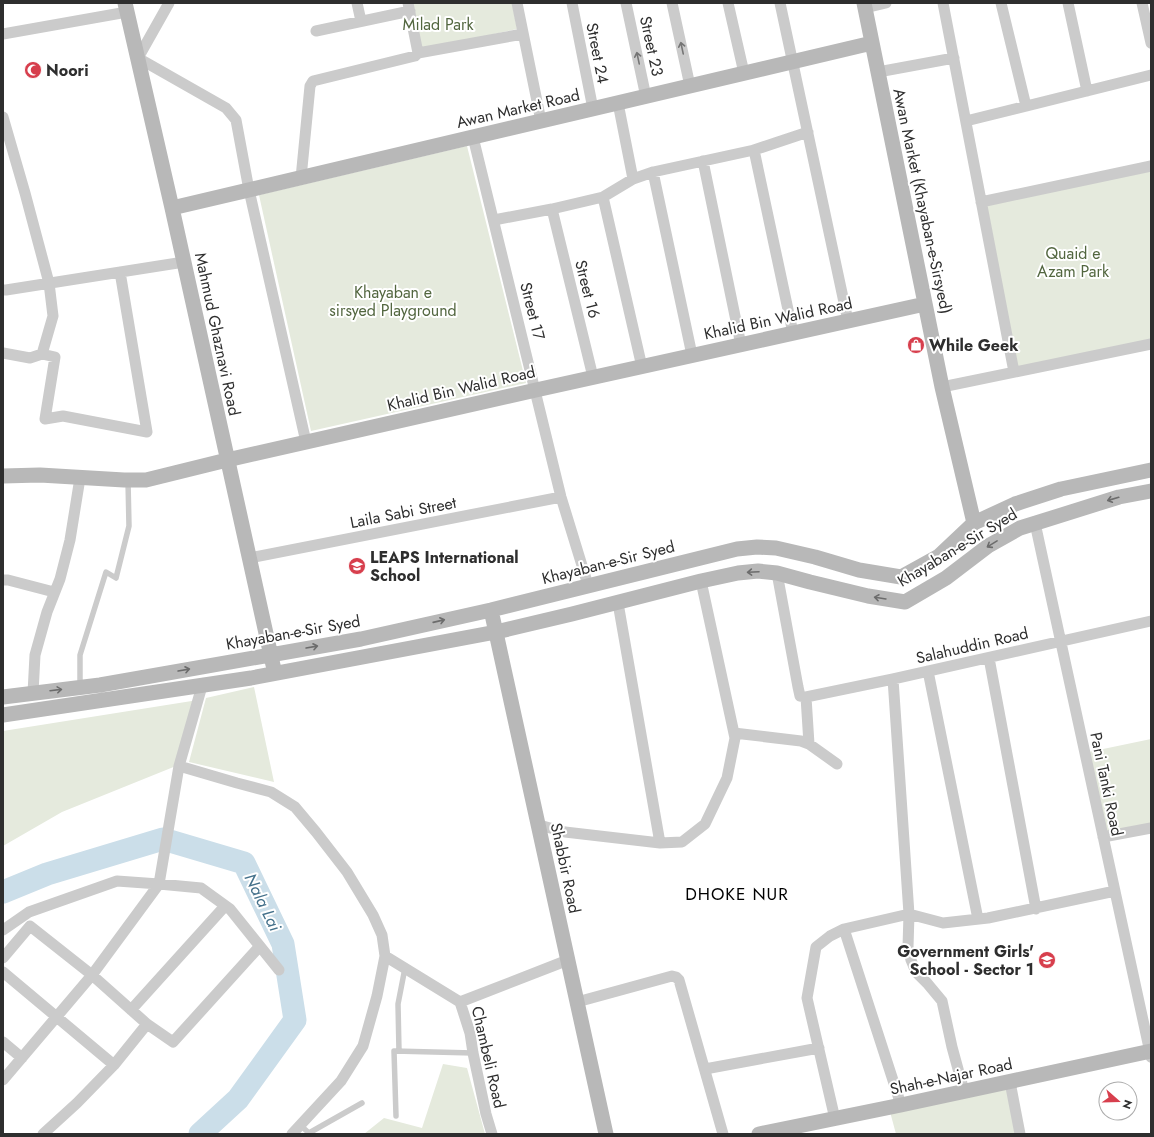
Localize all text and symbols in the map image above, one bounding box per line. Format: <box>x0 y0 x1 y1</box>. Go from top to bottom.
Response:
park label: Milad Park <box>403 13 474 36</box>
street label: Street 23 <box>634 14 669 78</box>
street label: Street 24 <box>580 21 615 85</box>
one-way arrow <box>677 42 685 55</box>
one-way arrow <box>634 52 642 65</box>
place label: Noori <box>46 59 89 82</box>
mosque icon: Noori <box>23 60 43 80</box>
street label: Awan Market Road <box>454 83 582 134</box>
street label: Awan Market (Khayaban-e-Sirsyed) <box>887 86 958 316</box>
park label: Quaid e Azam Park <box>1037 242 1110 283</box>
street label: Mahmud Ghaznavi Road <box>189 250 246 418</box>
street label: Street 16 <box>569 258 606 321</box>
street label: Street 17 <box>514 280 551 343</box>
park label: Khayaban e sirsyed Playground <box>329 281 457 322</box>
street label: Khalid Bin Walid Road <box>702 292 855 345</box>
place label: While Geek <box>929 334 1019 357</box>
shop icon: While Geek <box>906 335 926 355</box>
street label: Khalid Bin Walid Road <box>385 360 537 417</box>
street label: Laila Sabi Street <box>348 491 458 534</box>
one-way arrow <box>1107 496 1120 503</box>
street label: Khayaban-e-Sir Syed <box>893 503 1022 592</box>
street label: Khayaban-e-Sir Syed <box>539 535 677 590</box>
one-way arrow <box>987 540 998 548</box>
place label: LEAPS International School <box>370 546 519 587</box>
school or university icon: LEAPS International School <box>347 556 367 576</box>
one-way arrow <box>747 568 760 575</box>
one-way arrow <box>873 594 886 602</box>
street label: Khayaban-e-Sir Syed <box>224 609 362 656</box>
one-way arrow <box>432 617 445 625</box>
street label: Salahuddin Road <box>914 621 1031 670</box>
one-way arrow <box>305 643 318 651</box>
one-way arrow <box>177 666 190 674</box>
one-way arrow <box>49 686 62 694</box>
street label: Pani Tanki Road <box>1084 730 1129 838</box>
street label: Shabbir Road <box>545 821 586 916</box>
water label: Nala Lai <box>239 869 288 936</box>
district label: DHOKE NUR <box>685 882 789 906</box>
place label: Government Girls' School - Sector 1 <box>897 940 1034 981</box>
school or university icon: Government Girls' School - Sector 1 <box>1037 950 1057 970</box>
street label: Chambeli Road <box>466 1004 511 1110</box>
street label: Shah-e-Najar Road <box>888 1052 1015 1101</box>
north arrow <box>1098 1081 1138 1121</box>
text: N <box>1118 1098 1136 1111</box>

